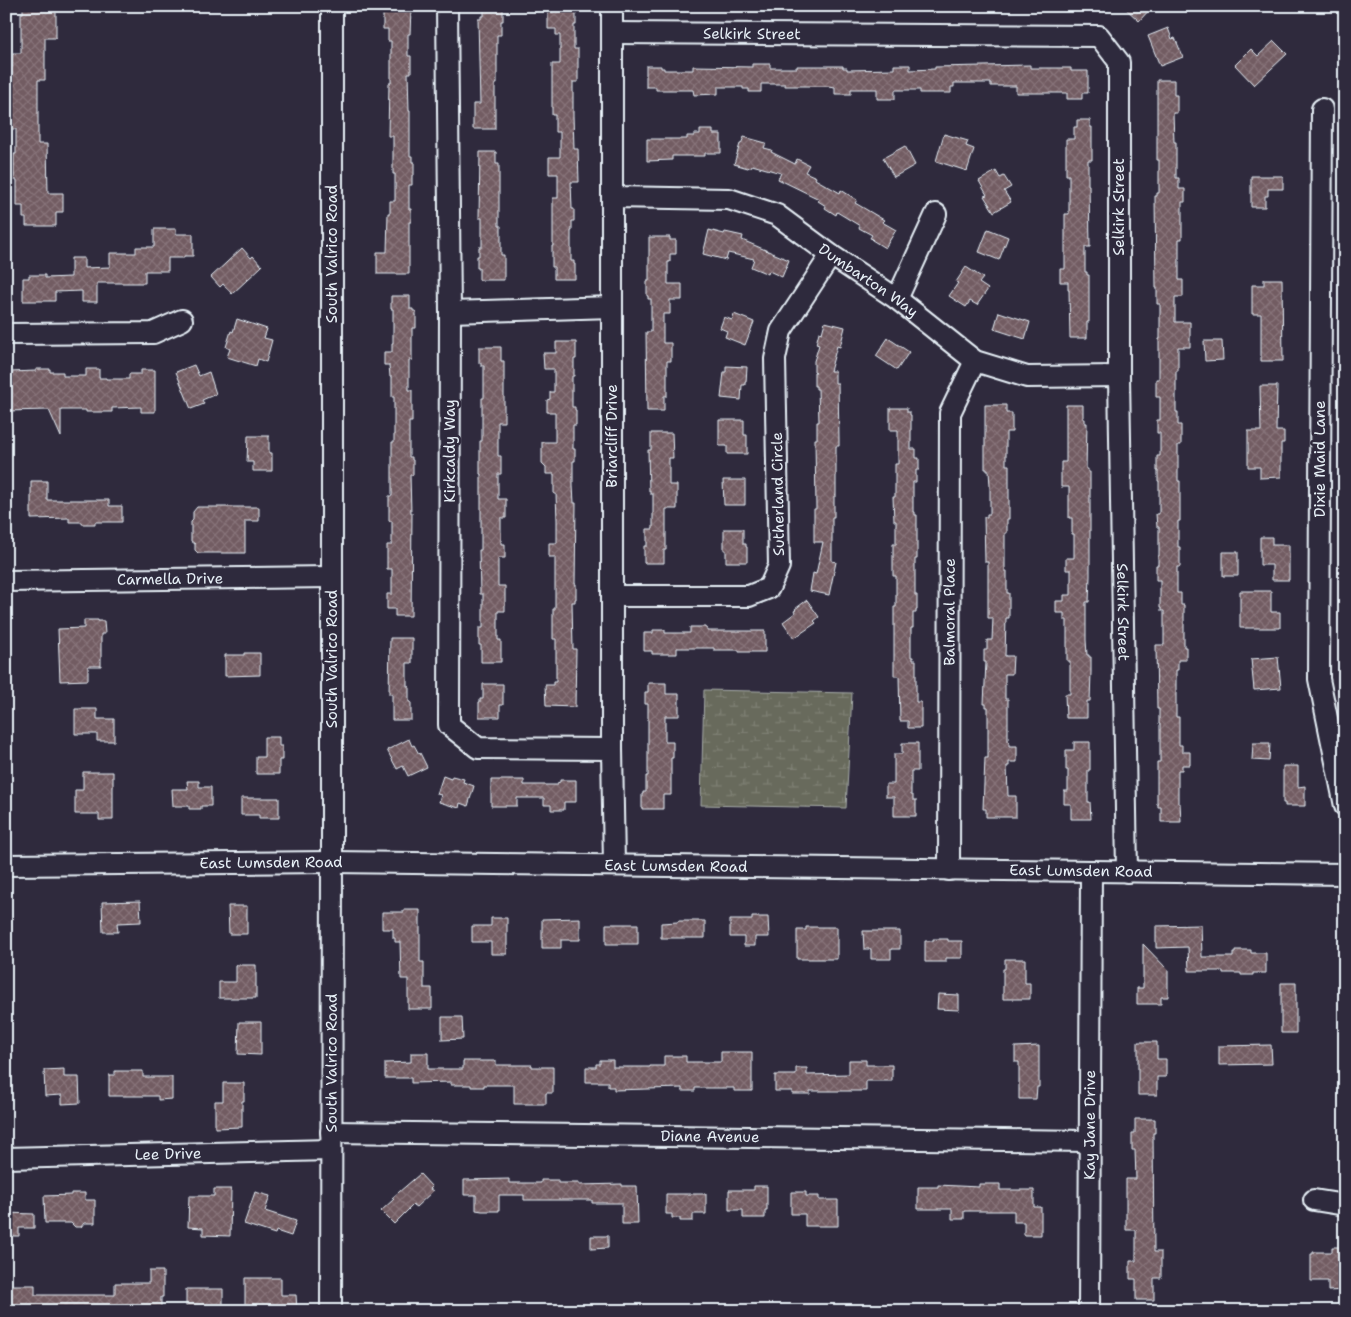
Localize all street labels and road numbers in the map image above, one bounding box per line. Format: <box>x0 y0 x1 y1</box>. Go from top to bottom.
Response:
street label: Selkirk Street <box>703 24 801 44</box>
street label: Selkirk Street <box>1109 158 1129 256</box>
street label: South Valrico Road <box>322 184 342 323</box>
street label: Dumbarton Way <box>814 239 922 322</box>
street label: Briarcliff Drive <box>602 384 622 488</box>
street label: Kirkcaldy Way <box>440 399 460 503</box>
street label: Dixie Maid Lane <box>1310 401 1330 517</box>
street label: Sutherland Circle <box>767 432 789 556</box>
street label: Balmoral Place <box>939 558 960 666</box>
street label: Selkirk Street <box>1112 563 1134 661</box>
street label: Carmella Drive <box>117 568 223 590</box>
street label: South Valrico Road <box>322 589 342 728</box>
street label: East Lumsden Road <box>199 852 343 873</box>
street label: East Lumsden Road <box>604 855 748 877</box>
street label: East Lumsden Road <box>1009 860 1153 882</box>
street label: South Valrico Road <box>321 993 342 1132</box>
street label: Kay Jane Drive <box>1080 1070 1100 1180</box>
street label: Diane Avenue <box>660 1126 760 1147</box>
street label: Lee Drive <box>134 1143 202 1165</box>

